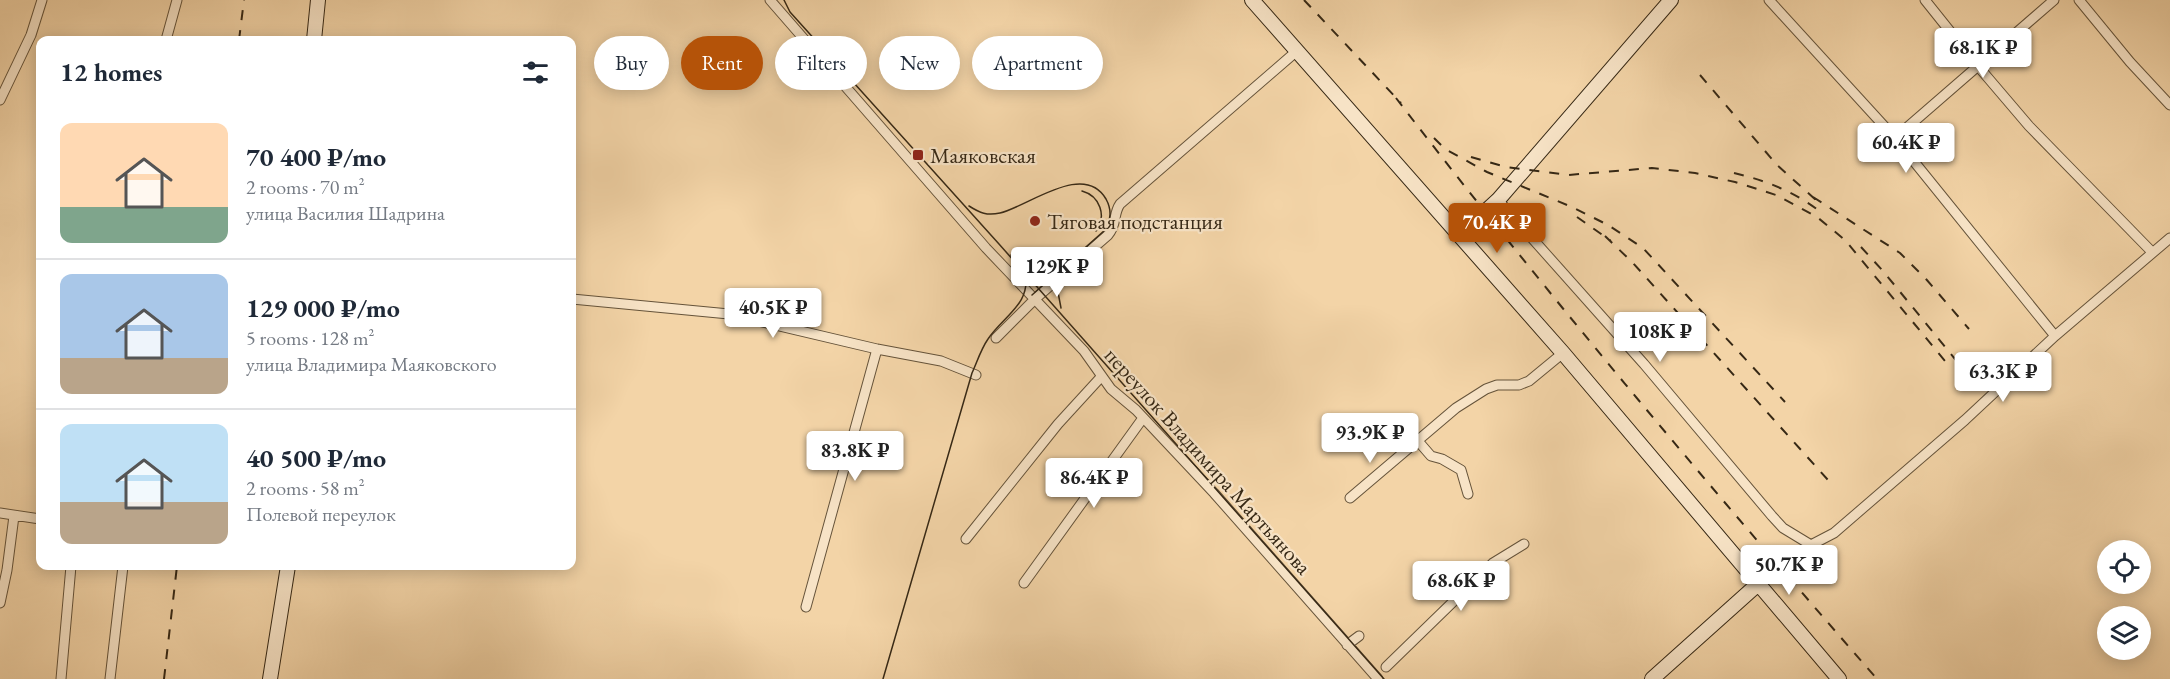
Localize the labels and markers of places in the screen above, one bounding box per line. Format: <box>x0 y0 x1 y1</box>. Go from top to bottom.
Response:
pin: 68.1K ₽ <box>1928 28 2038 79</box>
pin: 60.4K ₽ <box>1851 123 1961 174</box>
place label: Маяковская <box>930 141 1036 170</box>
marker: Маяковская <box>911 148 925 162</box>
pin: 70.4K ₽ <box>1442 203 1552 254</box>
place label: Тяговая подстанция <box>1047 207 1223 236</box>
marker: Тяговая подстанция <box>1028 214 1042 228</box>
pin: 129K ₽ <box>1008 247 1106 298</box>
pin: 40.5K ₽ <box>718 288 828 339</box>
pin: 108K ₽ <box>1611 312 1709 363</box>
pin: 63.3K ₽ <box>1948 352 2058 403</box>
pin: 93.9K ₽ <box>1315 413 1425 464</box>
pin: 83.8K ₽ <box>800 431 910 482</box>
pin: 86.4K ₽ <box>1039 458 1149 509</box>
pin: 50.7K ₽ <box>1734 545 1844 596</box>
pin: 68.6K ₽ <box>1406 561 1516 612</box>

